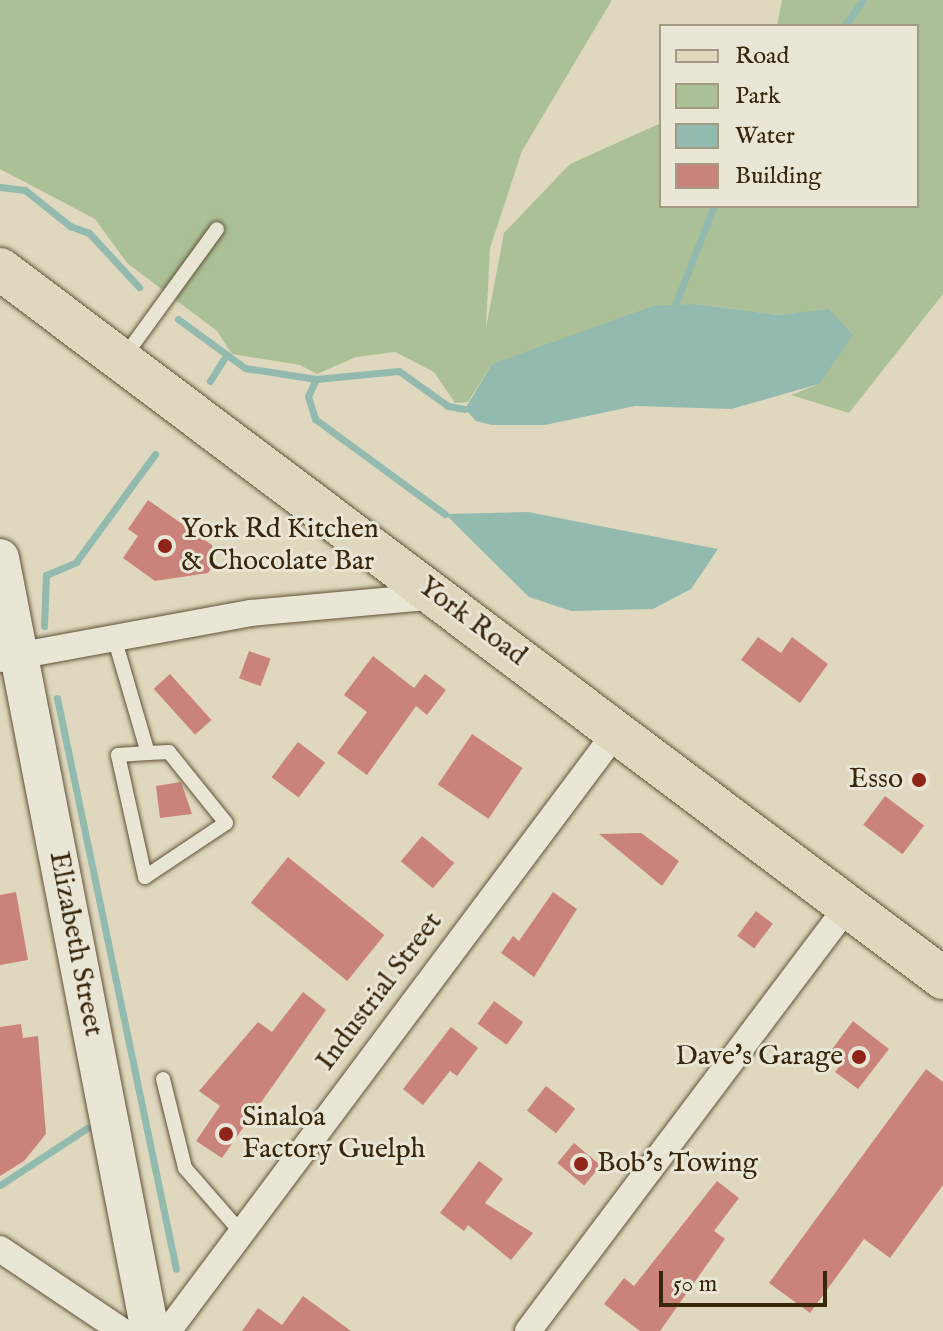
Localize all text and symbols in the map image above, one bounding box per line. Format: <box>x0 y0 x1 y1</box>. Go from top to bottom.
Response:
legend <box>659 24 919 208</box>
text: Road <box>735 41 789 72</box>
text: Park <box>735 81 781 112</box>
text: Water <box>735 121 795 152</box>
text: Building <box>735 161 821 192</box>
place label: York Rd Kitchen & Chocolate Bar <box>181 513 379 579</box>
marker: York Rd Kitchen & Chocolate Bar <box>156 537 174 555</box>
street label: York Road <box>411 570 533 674</box>
place label: Esso <box>849 763 903 797</box>
marker: Esso <box>910 771 928 789</box>
street label: Elizabeth Street <box>41 849 109 1039</box>
street label: Industrial Street <box>310 906 450 1078</box>
place label: Dave's Garage <box>675 1040 843 1074</box>
marker: Dave's Garage <box>850 1048 868 1066</box>
place label: Sinaloa Factory Guelph <box>242 1101 425 1167</box>
marker: Sinaloa Factory Guelph <box>217 1125 235 1143</box>
place label: Bob's Towing <box>597 1147 758 1181</box>
marker: Bob's Towing <box>572 1155 590 1173</box>
scale bar <box>663 1255 831 1305</box>
text: 50 m <box>673 1269 717 1300</box>

